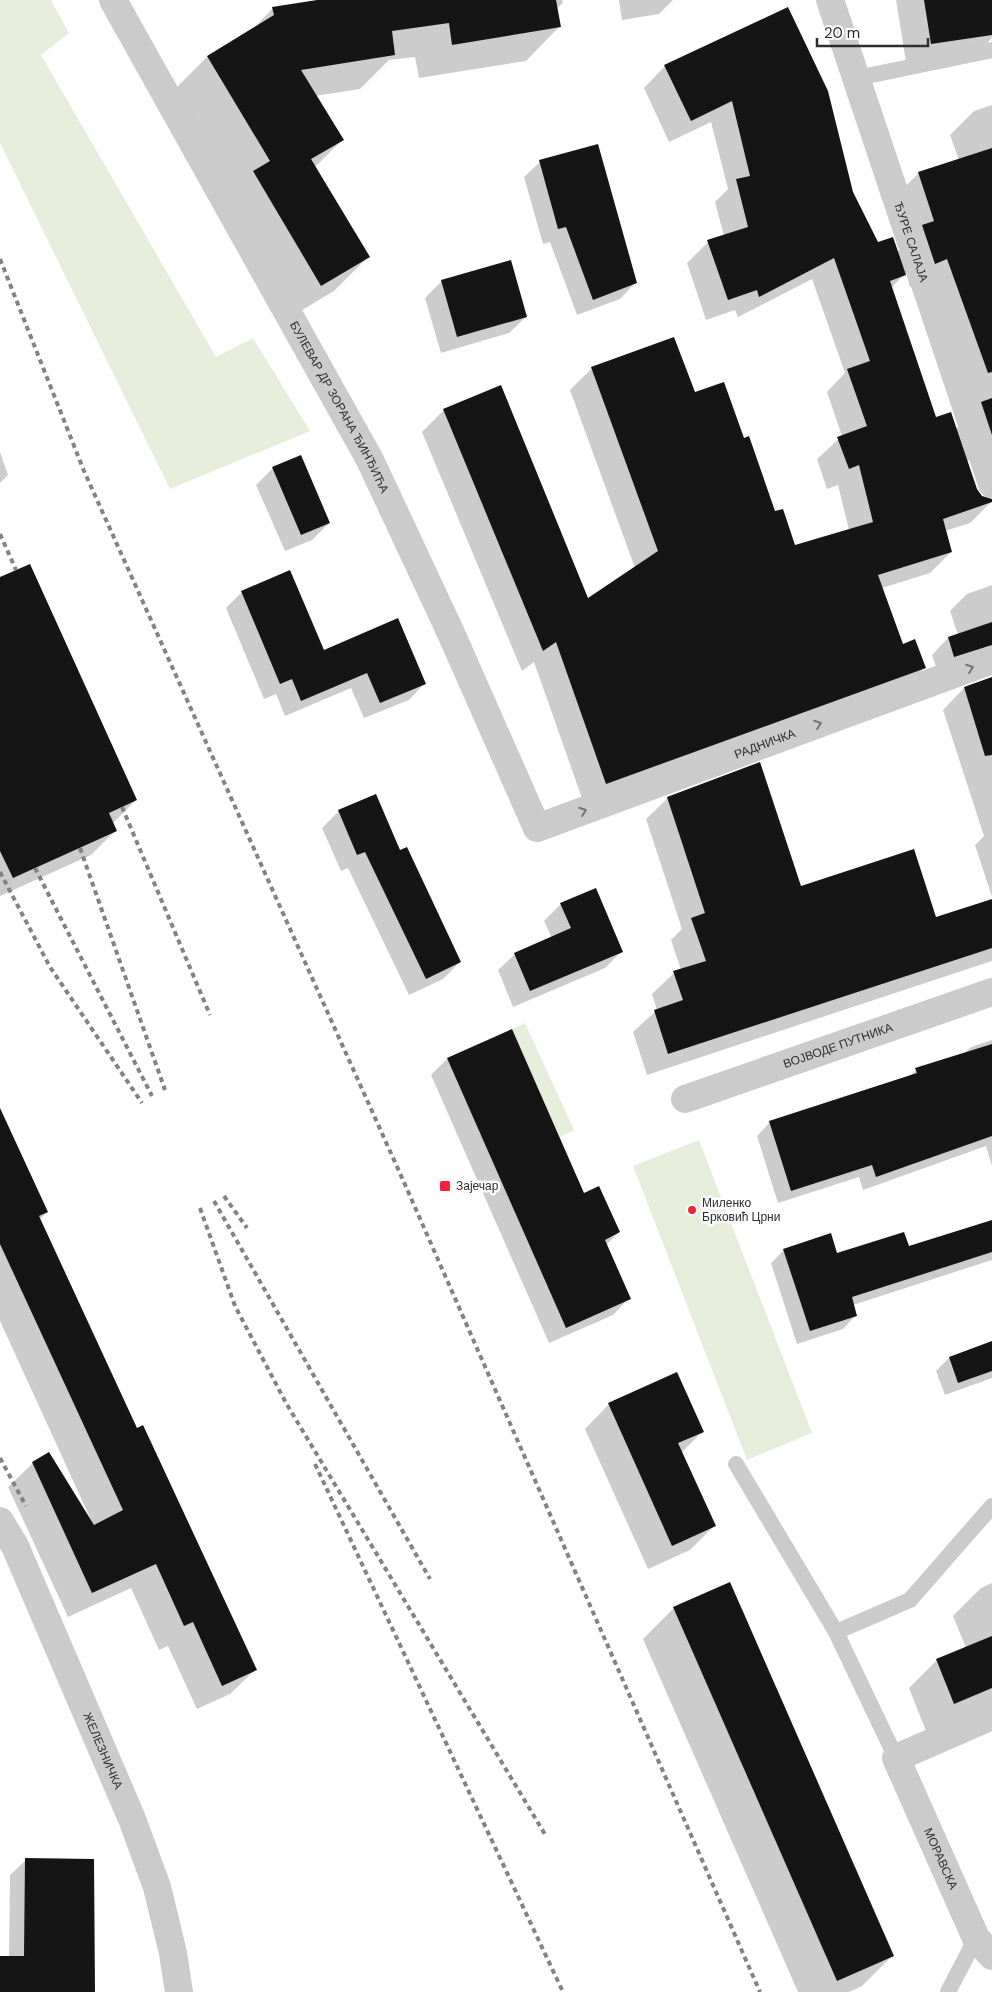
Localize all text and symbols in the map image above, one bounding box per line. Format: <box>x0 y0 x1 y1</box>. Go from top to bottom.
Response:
scale bar <box>817 15 928 47</box>
text: 20 m <box>824 23 860 43</box>
street label: ЂУРЕ САЛАЈА <box>890 200 932 284</box>
street label: БУЛЕВАР ДР ЗОРАНА ЂИНЂИЋА <box>286 318 392 496</box>
one-way arrow <box>965 664 974 674</box>
one-way arrow <box>813 720 821 730</box>
street label: РАДНИЧКА <box>732 725 798 762</box>
one-way arrow <box>578 807 587 817</box>
street label: ВОЈВОДЕ ПУТНИКА <box>781 1019 895 1072</box>
place label: Зајечар <box>456 1178 499 1194</box>
marker: Зајечар <box>438 1179 452 1193</box>
place label: Миленко Брковић Црни <box>702 1195 780 1225</box>
marker: Миленко Брковић Црни <box>686 1204 698 1216</box>
street label: ЖЕЛЕЗНИЧКА <box>79 1710 126 1792</box>
street label: МОРАВСКА <box>920 1825 961 1892</box>

